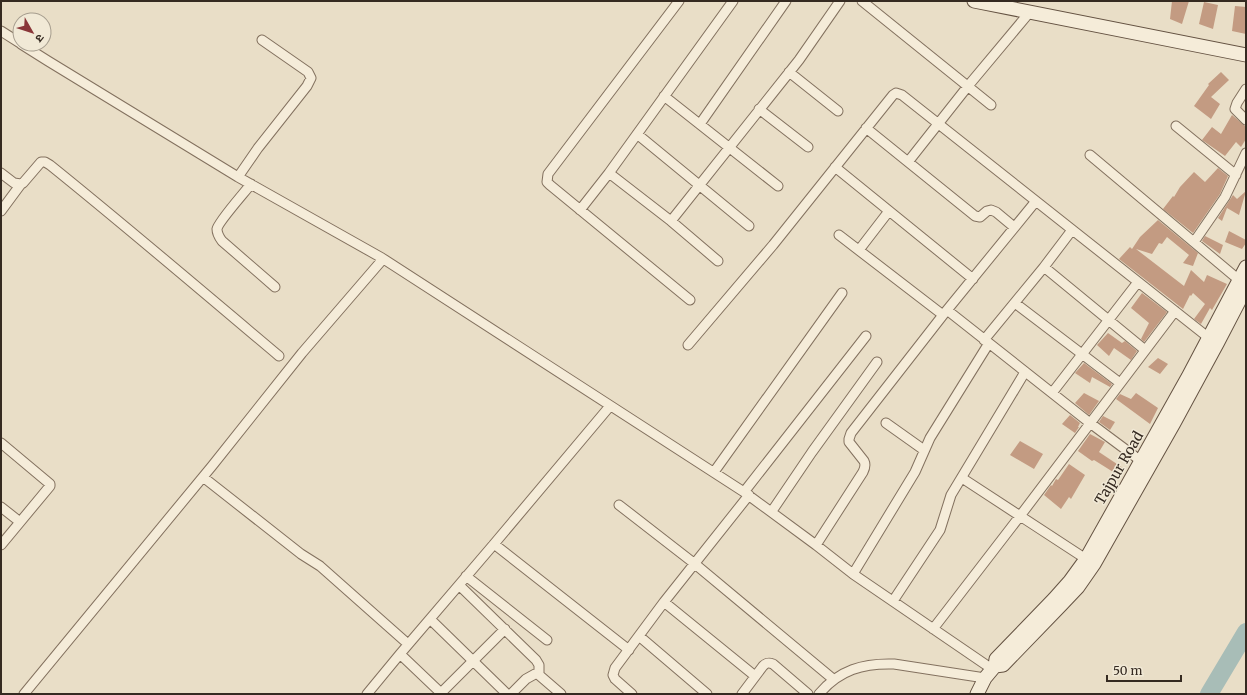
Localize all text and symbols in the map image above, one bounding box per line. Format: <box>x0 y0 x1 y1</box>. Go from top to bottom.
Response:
north arrow <box>12 12 52 52</box>
text: उ <box>32 31 47 46</box>
street label: Tajpur Road <box>1091 428 1148 508</box>
scale bar <box>1107 657 1181 683</box>
text: 50 m <box>1113 663 1142 678</box>

